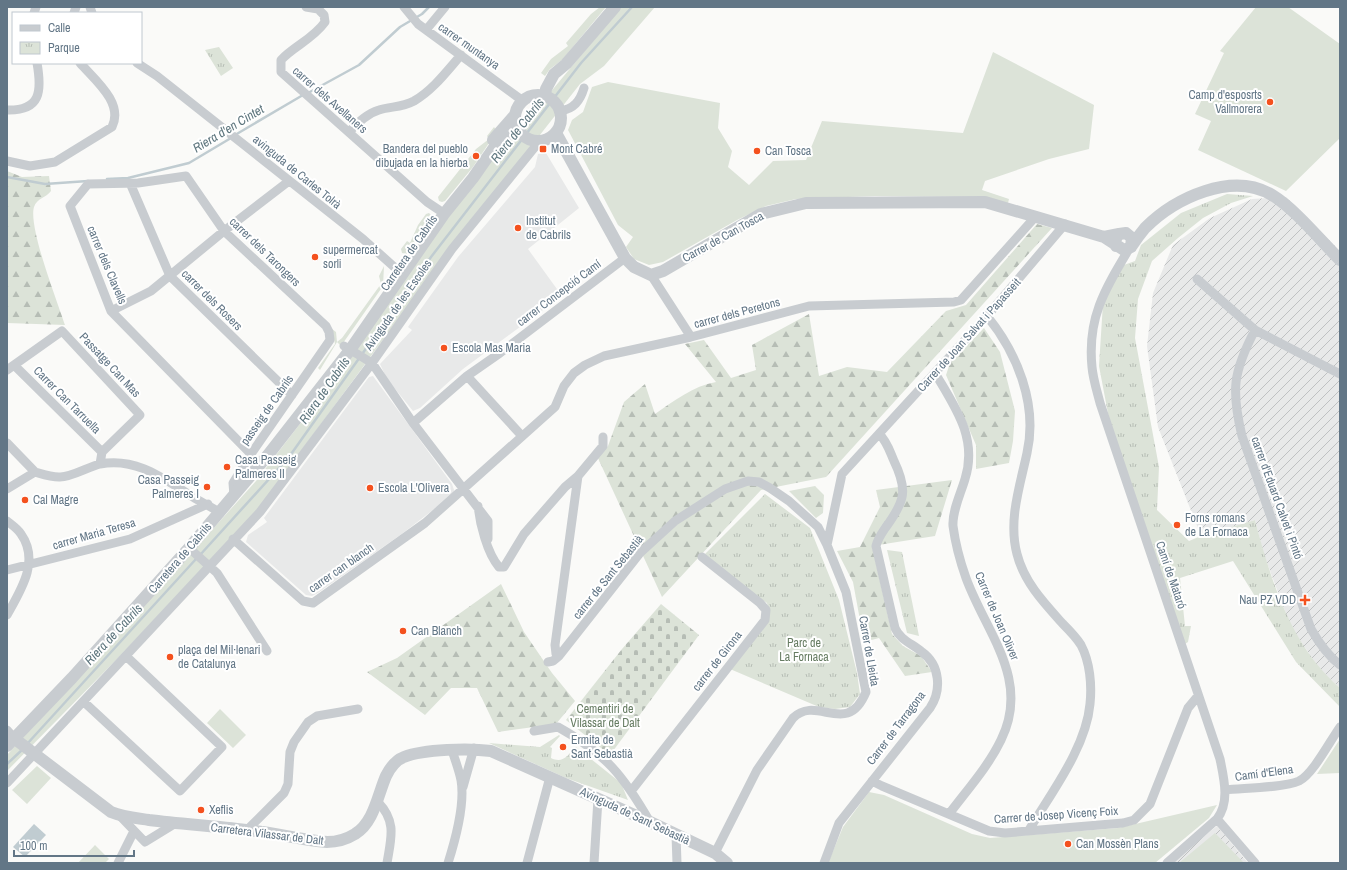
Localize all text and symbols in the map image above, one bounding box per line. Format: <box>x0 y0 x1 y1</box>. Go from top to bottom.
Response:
legend <box>12 12 142 64</box>
street label: carrer muntanya <box>435 19 503 73</box>
text: Calle <box>48 20 70 36</box>
text: Parque <box>48 40 80 56</box>
street label: carrer dels Avellaners <box>289 63 371 137</box>
place label: Camp d'esposrts Vallmorera <box>1188 87 1263 117</box>
water label: Riera de Cabrils <box>487 94 548 166</box>
marker: Camp d'esposrts Vallmorera <box>1265 97 1275 107</box>
water label: Riera d'en Cintet <box>189 100 268 156</box>
street label: avinguda de Carles Tolrà <box>250 131 345 213</box>
place label: Bandera del pueblo dibujada en la hierba <box>376 141 469 171</box>
place label: Mont Cabré <box>551 141 602 157</box>
place label: Can Tosca <box>765 143 812 159</box>
marker: Mont Cabré <box>538 144 548 154</box>
marker: Can Tosca <box>752 146 762 156</box>
marker: Bandera del pueblo dibujada en la hierba <box>471 151 481 161</box>
street label: Carrer de Can Tosca <box>679 208 767 266</box>
street label: Carretera de Cabrils <box>377 212 441 294</box>
place label: Institut de Cabrils <box>526 213 571 243</box>
street label: carrer dels Tarongers <box>226 214 304 290</box>
street label: carrer dels Clavells <box>83 223 131 307</box>
marker: Institut de Cabrils <box>513 223 523 233</box>
place label: supermercat sorli <box>323 242 378 272</box>
marker: supermercat sorli <box>310 252 320 262</box>
street label: Avinguda de les Escoles <box>360 256 435 354</box>
street label: carrer Concepció Camí <box>514 256 605 330</box>
street label: carrer dels Rosers <box>178 266 246 334</box>
street label: Carrer de Joan Salvat i Papasseit <box>914 275 1025 395</box>
street label: carrer dels Peretons <box>692 294 782 332</box>
street label: Passatge Can Mas <box>76 329 144 401</box>
place label: Escola Mas Maria <box>452 340 531 356</box>
marker: Escola Mas Maria <box>439 343 449 353</box>
water label: Riera de Cabrils <box>295 354 354 427</box>
street label: Carrer Can Tarruella <box>30 363 105 438</box>
street label: passeig de Cabrils <box>237 372 297 448</box>
street label: carrer d'Eduard Calvet i Pintó <box>1247 434 1307 562</box>
place label: Casa Passeig Palmeres II <box>235 452 297 482</box>
marker: Casa Passeig Palmeres II <box>222 462 232 472</box>
place label: Casa Passeig Palmeres I <box>138 472 200 502</box>
place label: Escola L'Olivera <box>378 480 450 496</box>
marker: Casa Passeig Palmeres I <box>202 482 212 492</box>
marker: Escola L'Olivera <box>365 483 375 493</box>
place label: Cal Magre <box>33 492 78 508</box>
marker: Cal Magre <box>20 495 30 505</box>
place label: Forns romans de La Fornaca <box>1185 510 1249 540</box>
street label: carrer Maria Teresa <box>51 514 138 553</box>
street label: Carretera de Cabrils <box>145 519 215 597</box>
marker: Forns romans de La Fornaca <box>1172 520 1182 530</box>
street label: carrer de Sant Sebastià <box>569 531 647 622</box>
street label: Camí de Mataró <box>1152 539 1190 611</box>
street label: carrer can blanch <box>305 540 377 596</box>
street label: Carrer de Joan Oliver <box>971 569 1023 663</box>
place label: Nau PZ VDD <box>1239 592 1296 608</box>
marker: Nau PZ VDD <box>1299 594 1311 606</box>
water label: Riera de Cabrils <box>81 600 146 669</box>
street label: Carrer de Lleida <box>855 615 883 688</box>
place label: Can Blanch <box>411 623 462 639</box>
marker: Can Blanch <box>398 626 408 636</box>
street label: carrer de Girona <box>688 627 746 694</box>
park label: Parc de La Fornaca <box>779 635 829 665</box>
place label: plaça del Mil·lenari de Catalunya <box>178 642 261 672</box>
marker: plaça del Mil·lenari de Catalunya <box>165 652 175 662</box>
street label: Carrer de Tarragona <box>863 687 929 768</box>
park label: Cementiri de Vilassar de Dalt <box>570 701 640 731</box>
place label: Ermita de Sant Sebastià <box>571 732 633 762</box>
marker: Ermita de Sant Sebastià <box>558 742 568 752</box>
street label: Camí d'Elena <box>1234 761 1295 785</box>
street label: Avinguda de Sant Sebastià <box>576 783 693 849</box>
place label: Xeflis <box>209 802 233 818</box>
street label: Carrer de Josep Vicenç Foix <box>993 803 1119 827</box>
marker: Xeflis <box>196 805 206 815</box>
street label: Carretera Vilassar de Dalt <box>210 819 325 849</box>
scale bar <box>14 832 134 858</box>
place label: Can Mossèn Plans <box>1076 836 1159 852</box>
text: 100 m <box>20 838 47 854</box>
marker: Can Mossèn Plans <box>1063 839 1073 849</box>

